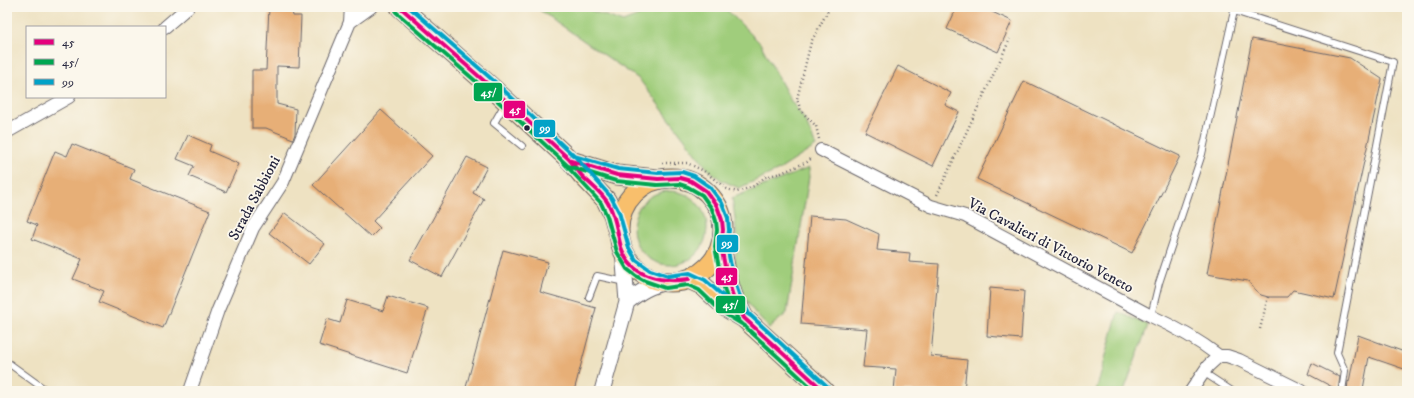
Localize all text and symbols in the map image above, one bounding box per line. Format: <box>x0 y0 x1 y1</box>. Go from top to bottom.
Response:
legend <box>26 26 166 98</box>
text: 45 <box>62 35 75 50</box>
text: 45/ <box>62 55 80 70</box>
text: 99 <box>61 75 74 90</box>
line badge: 45/ <box>473 82 503 102</box>
text: 45/ <box>480 86 496 100</box>
line badge: 45 <box>503 100 526 119</box>
text: 45 <box>508 103 521 117</box>
line badge: 99 <box>533 119 556 138</box>
text: 99 <box>539 122 551 136</box>
unlabelled marker <box>522 123 532 133</box>
street label: Strada Sabbioni <box>224 153 285 244</box>
street label: Via Cavalieri di Vittorio Veneto <box>964 193 1137 297</box>
line badge: 99 <box>716 234 739 253</box>
text: 99 <box>721 237 733 251</box>
line badge: 45 <box>715 267 738 286</box>
text: 45 <box>720 270 733 284</box>
line badge: 45/ <box>715 295 746 314</box>
text: 45/ <box>722 298 738 312</box>

